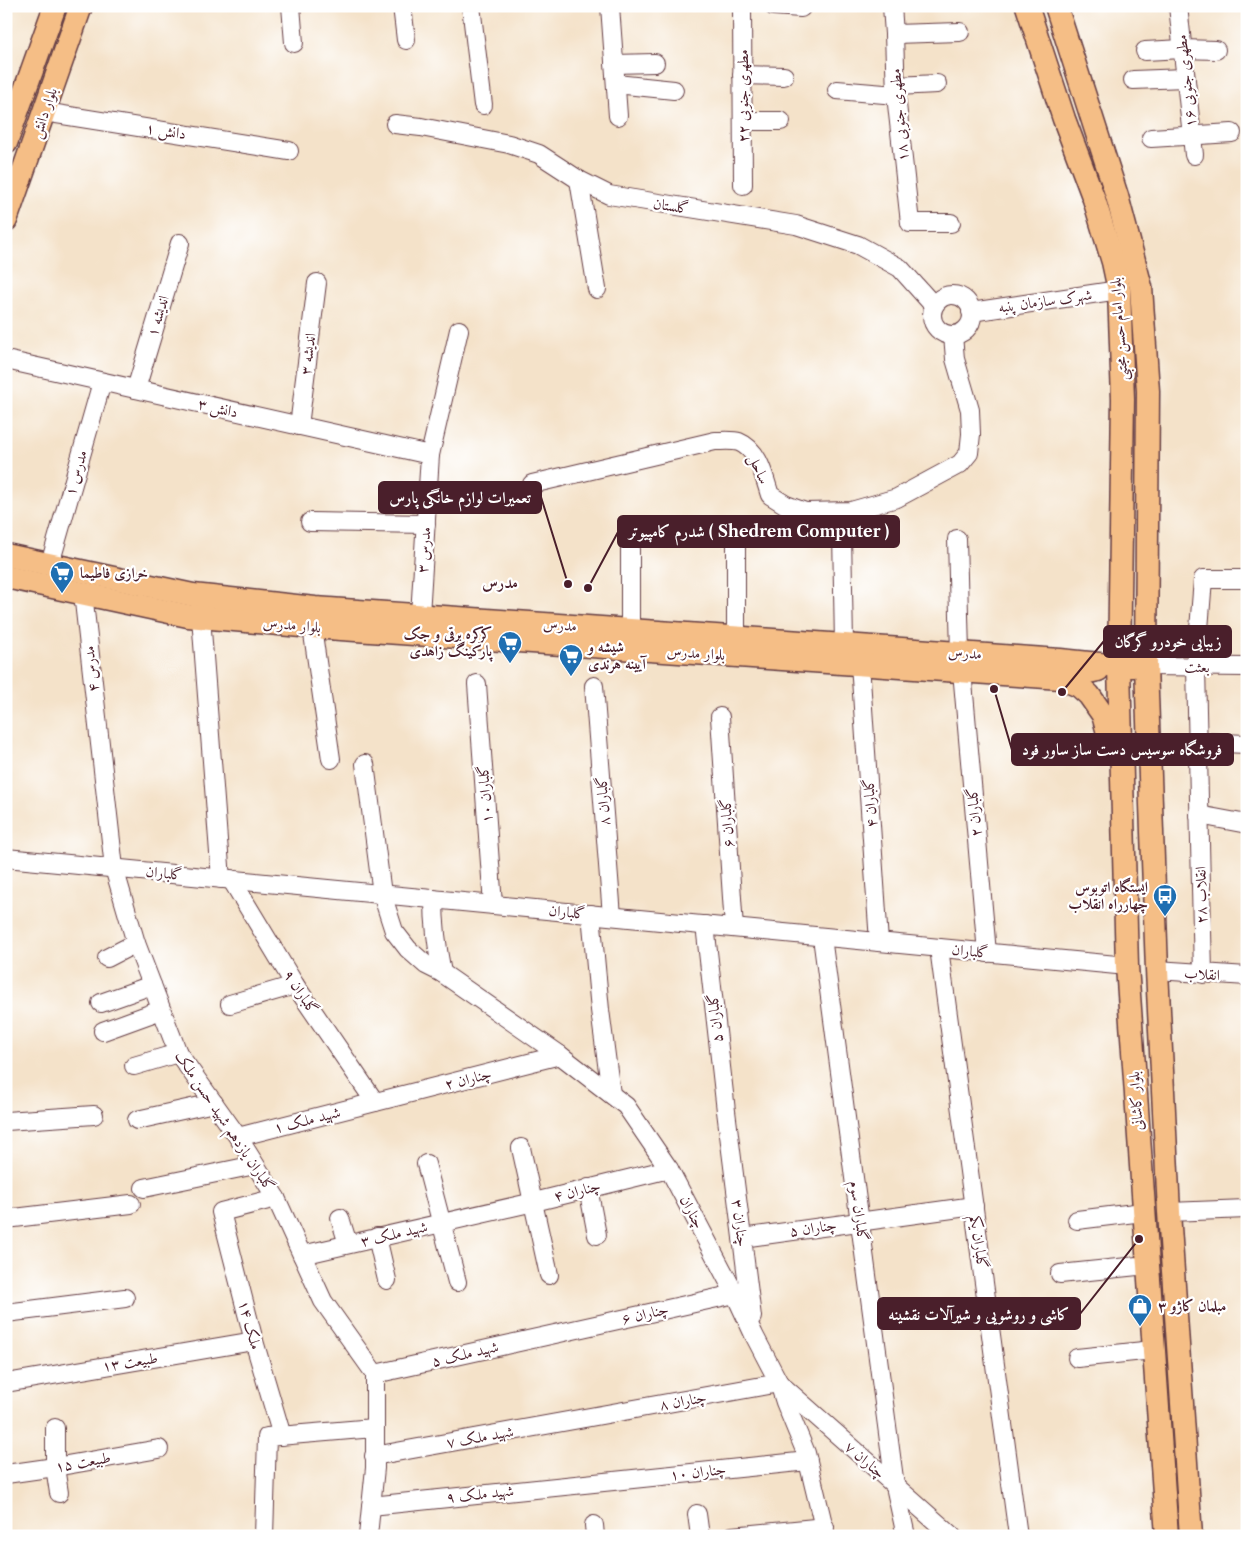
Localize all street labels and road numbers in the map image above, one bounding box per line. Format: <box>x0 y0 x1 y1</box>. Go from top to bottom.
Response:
street label: ۱۶ مطهری جنوبی <box>1171 34 1202 128</box>
street label: مطهری جنوبی ۲۲ <box>733 49 754 143</box>
street label: ۱۸ مطهری جنوبی <box>885 68 914 162</box>
street label: بلوار دانش <box>26 85 62 141</box>
street label: دانش ۱ <box>144 118 188 144</box>
street label: گلستان <box>652 193 690 218</box>
street label: بلوار امام حسن مجتبی <box>1105 276 1136 381</box>
street label: شهرک سازمان پنبه <box>997 285 1093 317</box>
street label: اندیشه ۱ <box>142 293 173 339</box>
street label: اندیشه ۳ <box>296 332 320 376</box>
street label: دانش ۳ <box>196 394 240 422</box>
street label: مدرس ۱ <box>60 448 91 498</box>
street label: ساحل <box>743 451 774 488</box>
street label: مدرس ۳ <box>412 526 435 574</box>
street label: بلوار مدرس <box>262 612 322 637</box>
street label: مدرس <box>543 614 578 635</box>
street label: بلوار مدرس <box>666 641 726 664</box>
street label: مدرس <box>948 642 983 663</box>
street label: مدرس ۴ <box>79 645 102 693</box>
street label: بعثت <box>1184 657 1210 676</box>
street label: گلباران ۱۰ <box>473 764 496 824</box>
street label: گلباران ۸ <box>591 776 614 826</box>
street label: گلباران ۴ <box>858 778 881 828</box>
street label: گلباران ۲ <box>962 787 985 837</box>
street label: گلباران ۶ <box>715 798 738 848</box>
street label: گلباران <box>145 861 183 884</box>
street label: ۲۸ انقلاب <box>1190 866 1211 924</box>
street label: گلباران <box>548 900 586 923</box>
street label: گلباران <box>951 939 989 962</box>
street label: انقلاب <box>1183 963 1221 984</box>
street label: ۹ گلباران <box>280 966 323 1018</box>
street label: گلباران ۵ <box>702 993 727 1044</box>
street label: گلباران یازدهم شهید حسن ملک <box>167 1047 279 1197</box>
street label: ۲ چناران <box>443 1064 493 1094</box>
street label: بلوار کاشانی <box>1124 1071 1147 1131</box>
street label: ۱ شهید ملک <box>272 1102 342 1138</box>
street label: ۴ چناران <box>552 1176 602 1206</box>
street label: گلباران سوم <box>842 1179 873 1243</box>
street label: چناران <box>675 1192 709 1232</box>
street label: چناران ۳ <box>727 1198 753 1248</box>
street label: گلباران یکم <box>961 1214 993 1271</box>
street label: ۵ چناران <box>788 1215 838 1241</box>
street label: ۳ شهید ملک <box>359 1217 429 1251</box>
street label: ملک ۱۴ <box>235 1298 266 1352</box>
street label: چناران ۶ <box>620 1299 670 1329</box>
street label: شهید ملک ۵ <box>430 1337 500 1371</box>
street label: طبیعت ۱۳ <box>101 1348 159 1375</box>
street label: چناران ۸ <box>658 1387 708 1415</box>
street label: شهید ملک ۷ <box>445 1421 515 1453</box>
street label: چناران ۷ <box>841 1437 889 1483</box>
street label: طبیعت ۱۵ <box>54 1447 112 1476</box>
street label: چناران ۱۰ <box>669 1459 727 1485</box>
street label: شهید ملک ۹ <box>445 1480 515 1508</box>

